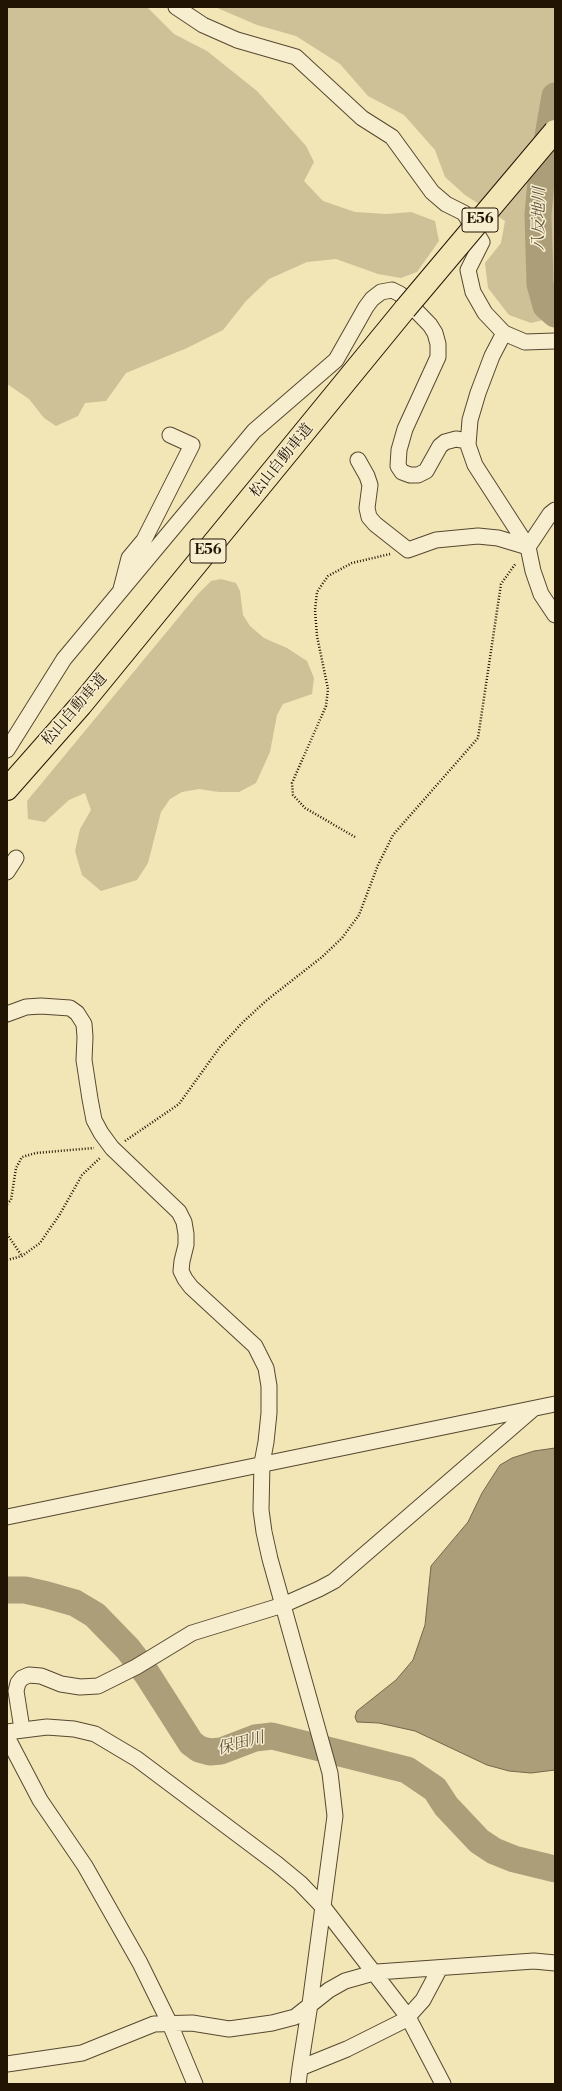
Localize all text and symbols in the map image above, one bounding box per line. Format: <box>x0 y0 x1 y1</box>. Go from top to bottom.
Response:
water label: 八反地川 <box>530 187 550 251</box>
road number: E56 <box>462 208 498 232</box>
street label: 松山自動車道 <box>247 420 317 502</box>
road number: E56 <box>190 539 226 563</box>
street label: 松山自動車道 <box>39 670 111 750</box>
water label: 保田川 <box>215 1729 267 1759</box>

